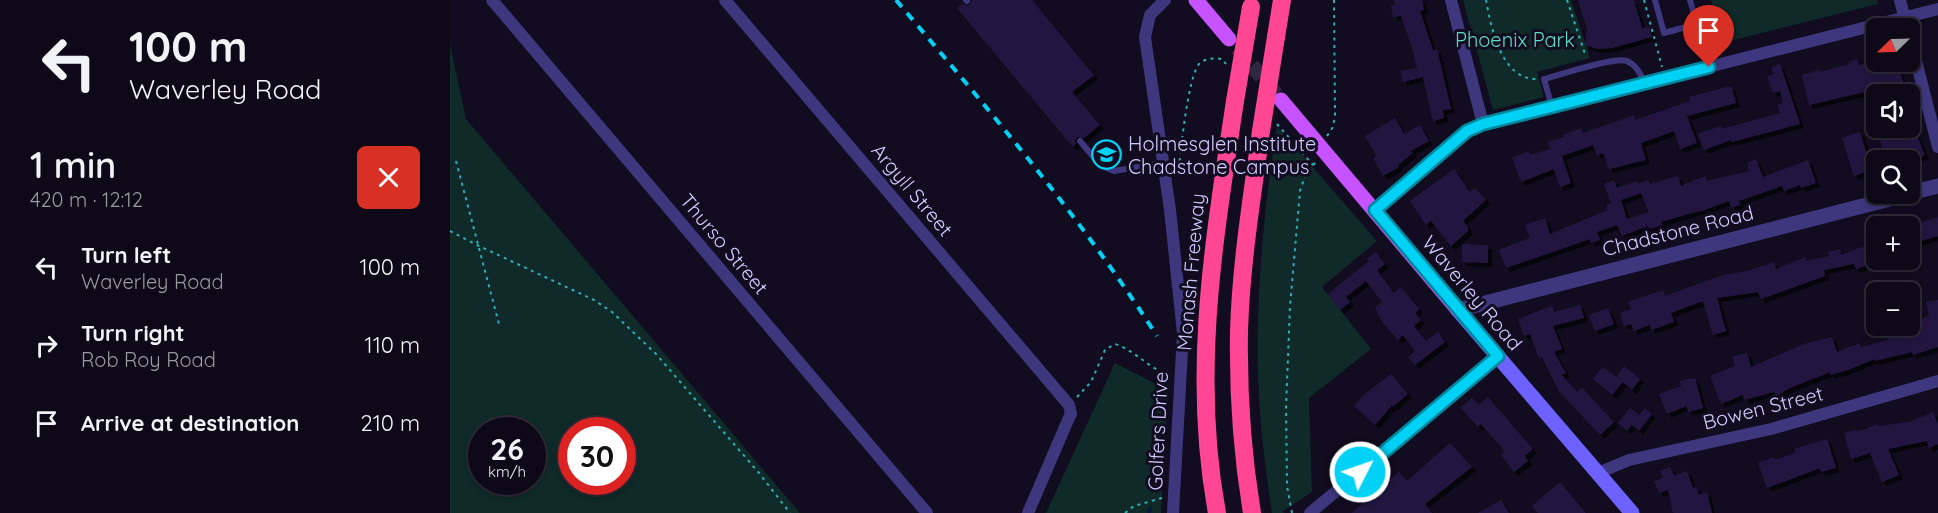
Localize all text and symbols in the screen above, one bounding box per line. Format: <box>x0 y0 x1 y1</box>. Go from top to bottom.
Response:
pin <box>1683 5 1734 67</box>
icon: arrive <box>1692 14 1725 47</box>
north arrow <box>1866 18 1920 72</box>
map controls <box>1866 18 1920 336</box>
text: 100 m <box>129 20 247 73</box>
icon: left <box>30 24 108 102</box>
park label: Phoenix Park <box>1455 27 1575 52</box>
text: Waverley Road <box>129 72 321 106</box>
button: sound <box>1866 84 1920 138</box>
place label: Holmesglen Institute Chadstone Campus <box>1128 131 1316 179</box>
street label: Argyll Street <box>866 138 959 241</box>
school or university icon: Holmesglen Institute Chadstone Campus <box>1091 139 1123 171</box>
text: 1 min <box>30 142 116 187</box>
button: close <box>357 146 420 209</box>
button: search <box>1866 150 1920 204</box>
text: 420 m · 12:12 <box>30 187 143 212</box>
street label: Thurso Street <box>675 188 774 299</box>
street label: Monash Freeway <box>1171 192 1210 352</box>
street label: Chadstone Road <box>1600 200 1756 261</box>
button: + <box>1866 216 1920 270</box>
street label: Waverley Road <box>1417 230 1528 355</box>
text: Turn left <box>81 241 171 269</box>
icon: left <box>30 251 63 284</box>
text: 100 m <box>360 253 420 281</box>
text: Waverley Road <box>81 269 224 294</box>
button: − <box>1866 282 1920 336</box>
text: Turn right <box>81 319 185 347</box>
icon: right <box>30 329 63 362</box>
text: 110 m <box>365 331 420 359</box>
text: Rob Roy Road <box>81 347 216 372</box>
street label: Golfers Drive <box>1142 371 1173 491</box>
street label: Bowen Street <box>1700 380 1826 435</box>
icon: arrive <box>30 407 63 440</box>
text: Arrive at destination <box>81 409 299 437</box>
text: 210 m <box>361 409 420 437</box>
speed limit sign: 30 <box>558 417 636 495</box>
text: 26 <box>490 430 524 468</box>
position arrow <box>1328 440 1392 504</box>
text: km/h <box>488 462 526 481</box>

